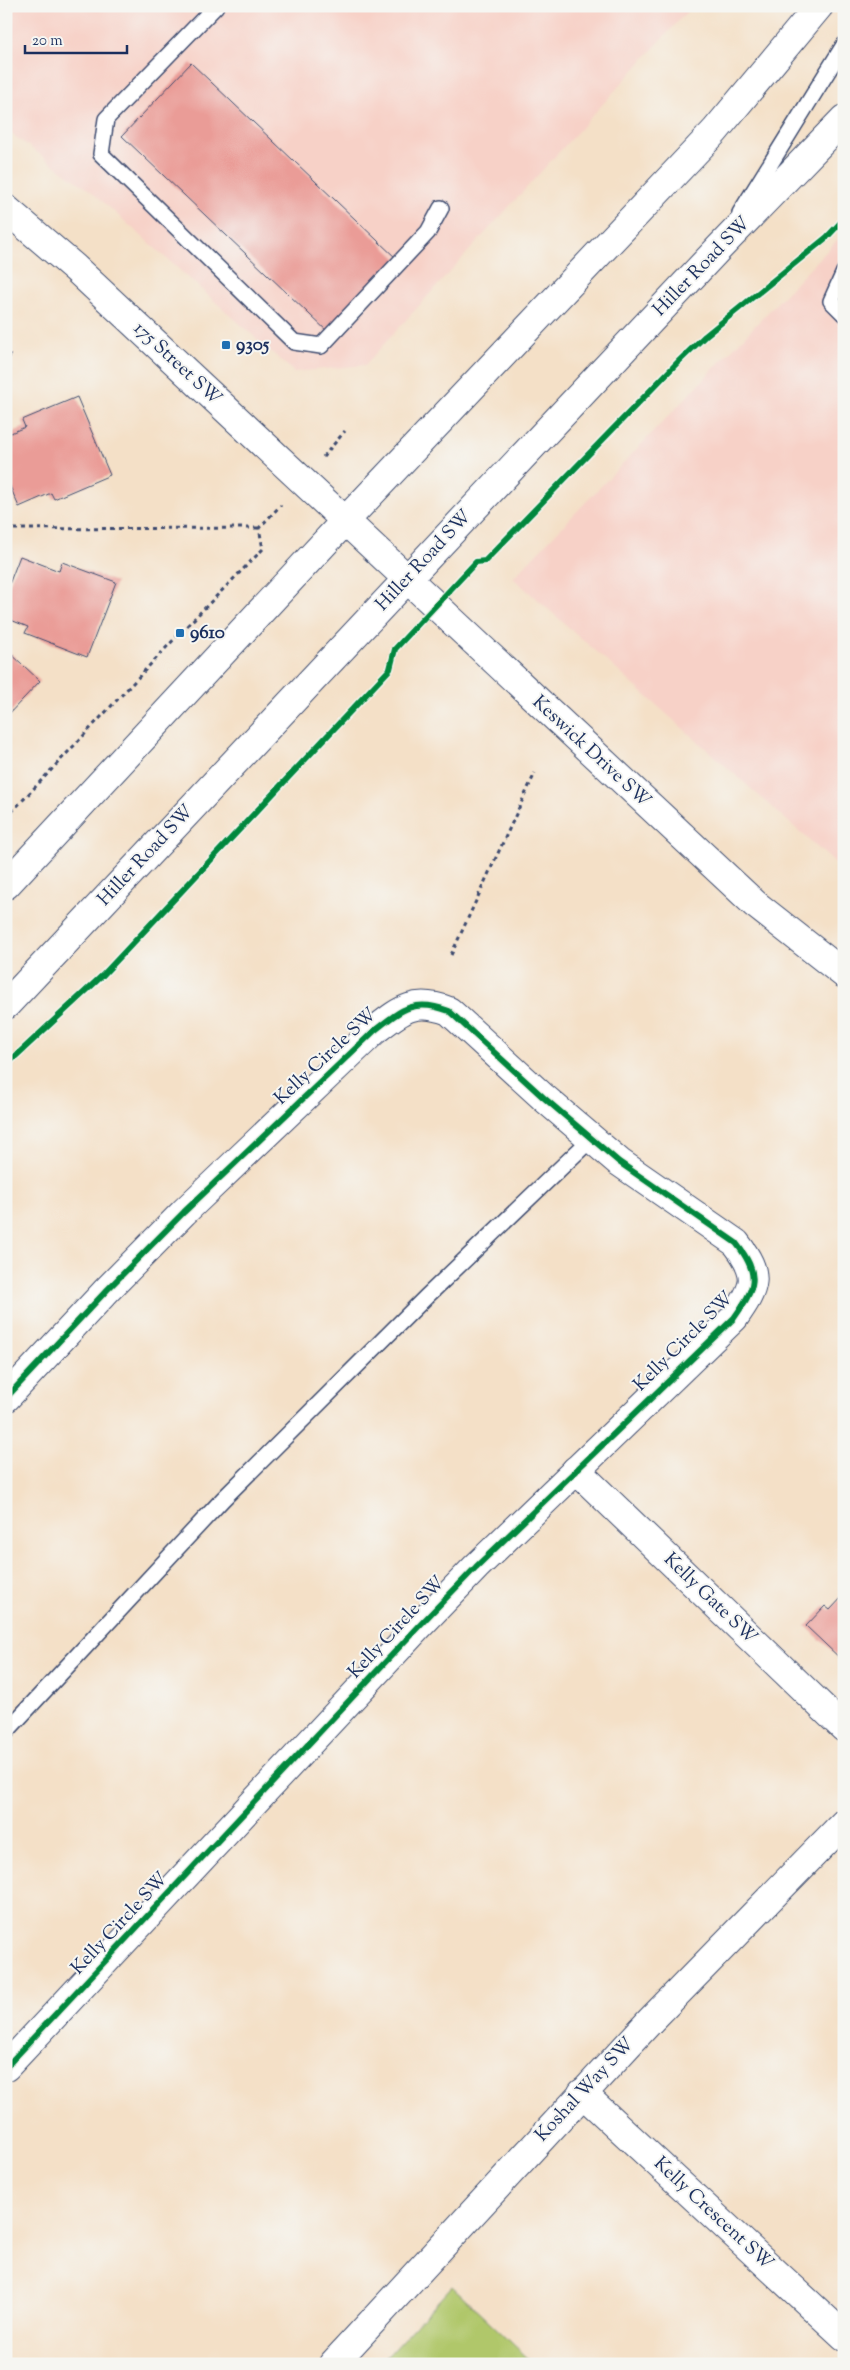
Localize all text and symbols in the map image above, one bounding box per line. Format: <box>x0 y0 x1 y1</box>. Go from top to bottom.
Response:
scale bar <box>25 22 128 54</box>
text: 20 m <box>32 31 63 52</box>
street label: Hiller Road SW <box>647 211 757 323</box>
street label: 175 Street SW <box>127 316 227 412</box>
place label: 9305 <box>236 332 270 359</box>
marker: 9305 <box>220 339 232 351</box>
street label: Hiller Road SW <box>370 504 478 618</box>
place label: 9610 <box>190 620 225 647</box>
marker: 9610 <box>174 627 186 639</box>
street label: Keswick Drive SW <box>526 690 656 814</box>
street label: Hiller Road SW <box>92 799 200 913</box>
street label: Kelly Circle SW <box>269 1002 383 1112</box>
street label: Kelly Circle SW <box>628 1286 740 1398</box>
street label: Kelly Gate SW <box>657 1547 763 1651</box>
street label: Kelly Circle SW <box>342 1571 452 1685</box>
street label: Kelly Circle SW <box>65 1867 175 1981</box>
street label: Koshal Way SW <box>529 2032 641 2148</box>
street label: Kelly Crescent SW <box>647 2151 779 2277</box>

